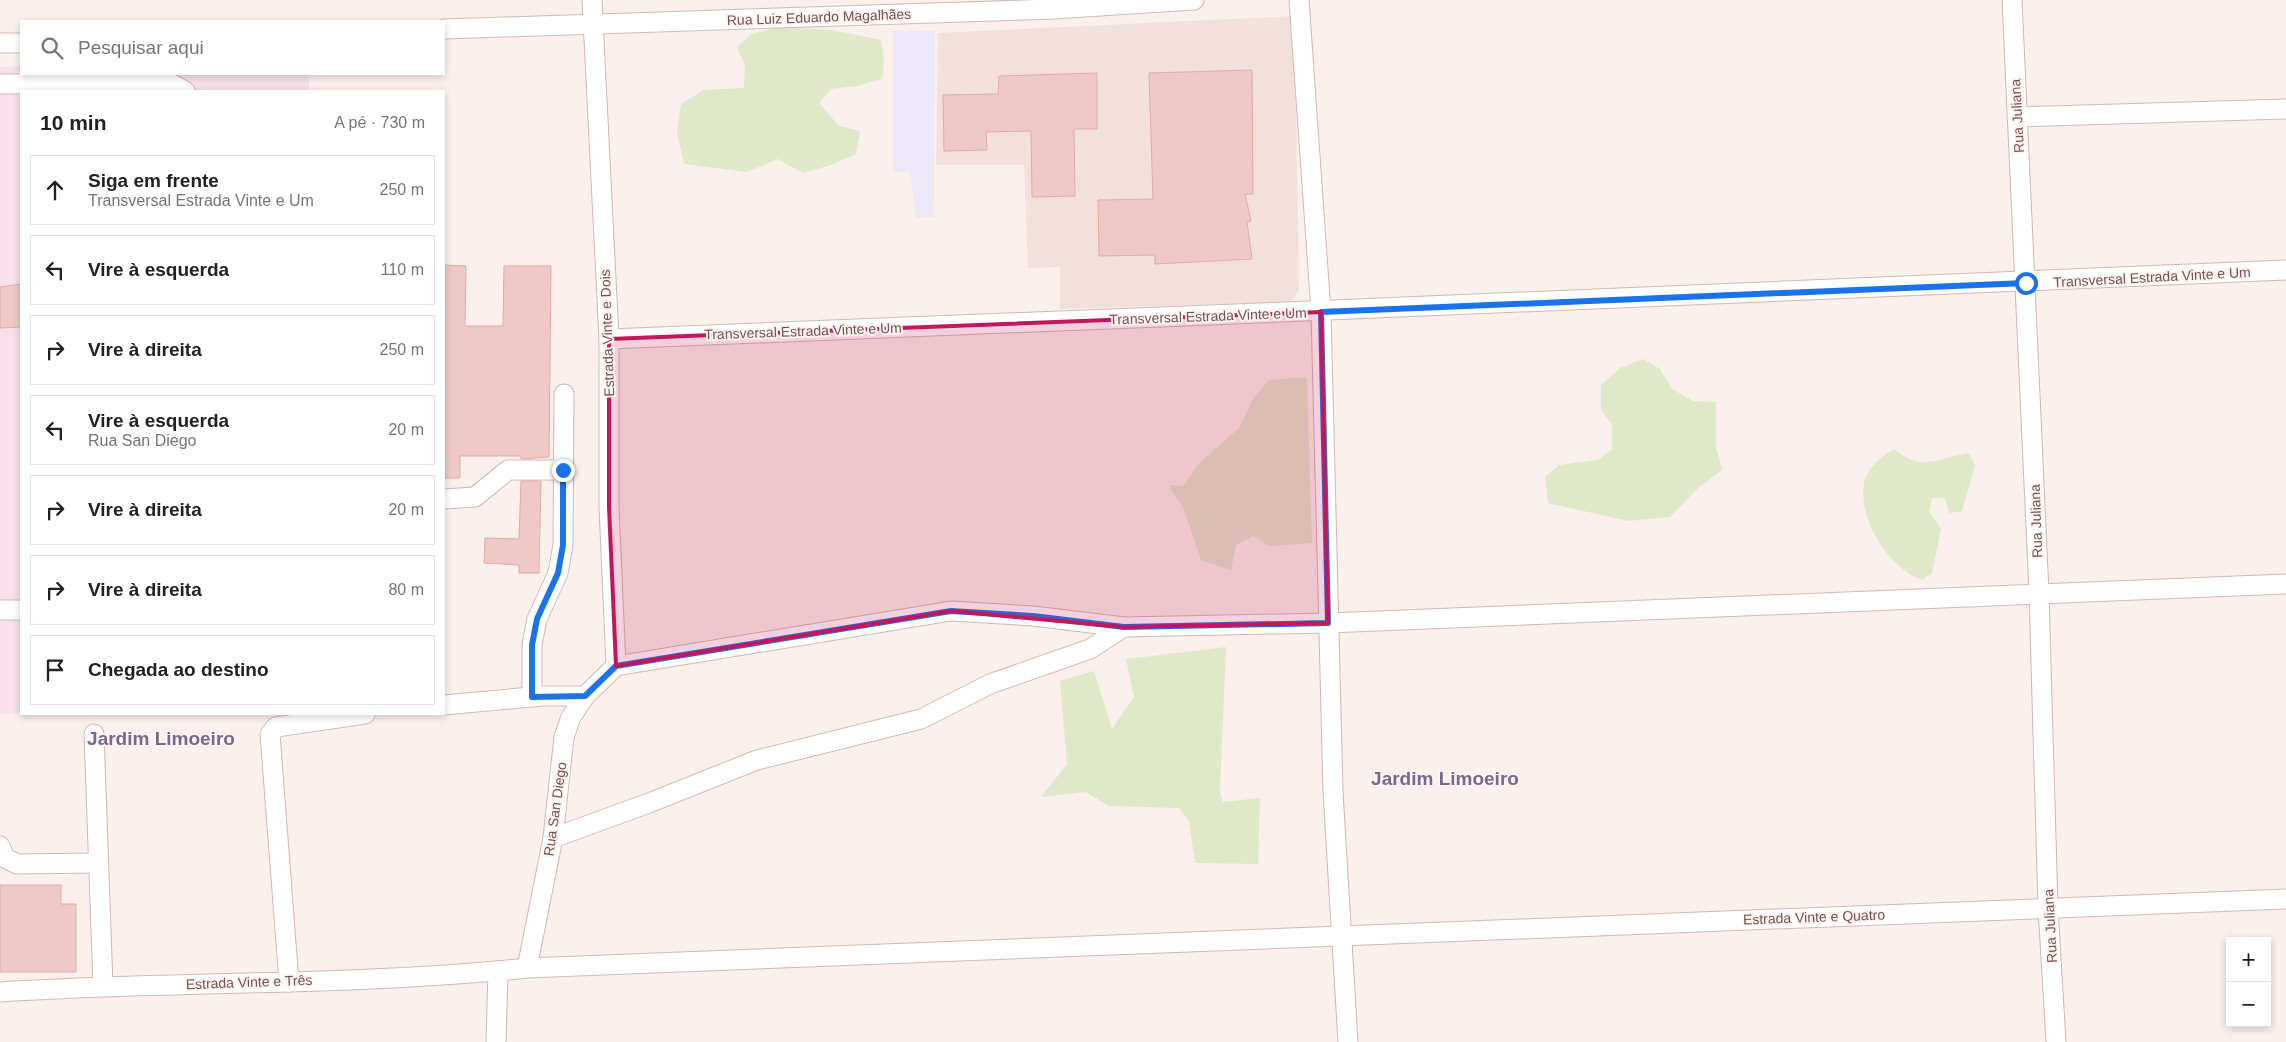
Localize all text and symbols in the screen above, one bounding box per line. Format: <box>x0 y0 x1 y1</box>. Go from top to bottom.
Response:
street label: Rua Luiz Eduardo Magalhães <box>727 6 911 28</box>
search box <box>20 20 445 75</box>
icon: search <box>38 34 66 62</box>
text: Pesquisar aqui <box>78 37 204 58</box>
street label: Rua Juliana <box>2007 78 2027 153</box>
text: 10 min <box>40 111 107 134</box>
text: A pé · 730 m <box>334 114 425 131</box>
text: Siga em frente <box>88 170 219 191</box>
icon: ahead <box>41 176 69 204</box>
text: 250 m <box>380 181 424 198</box>
text: Transversal Estrada Vinte e Um <box>88 192 314 209</box>
icon: left <box>41 256 69 284</box>
text: Vire à esquerda <box>88 259 229 280</box>
text: 110 m <box>381 261 424 278</box>
street label: Transversal Estrada Vinte e Um <box>2053 264 2251 290</box>
street label: Estrada Vinte e Dois <box>597 269 617 397</box>
route start <box>2015 272 2038 295</box>
street label: Transversal Estrada Vinte e Um <box>1109 305 1307 327</box>
street label: Transversal Estrada Vinte e Um <box>704 320 902 342</box>
icon: right <box>41 336 69 364</box>
text: Vire à direita <box>88 339 202 360</box>
text: 250 m <box>380 341 424 358</box>
text: Vire à esquerda <box>88 410 229 431</box>
icon: left <box>41 416 69 444</box>
text: 20 m <box>388 421 424 438</box>
text: Rua San Diego <box>88 432 197 449</box>
route end <box>552 459 575 482</box>
street label: Rua Juliana <box>2027 484 2045 558</box>
icon: right <box>41 496 69 524</box>
text: Vire à direita <box>88 499 202 520</box>
text: 20 m <box>388 501 424 518</box>
icon: right <box>41 576 69 604</box>
text: Vire à direita <box>88 579 202 600</box>
text: 80 m <box>388 581 424 598</box>
icon: arrive <box>41 656 69 684</box>
text: Chegada ao destino <box>88 659 269 680</box>
district label: Jardim Limoeiro <box>87 728 235 749</box>
street label: Rua San Diego <box>540 761 570 857</box>
district label: Jardim Limoeiro <box>1371 768 1519 789</box>
street label: Rua Juliana <box>2040 888 2060 963</box>
street label: Estrada Vinte e Quatro <box>1743 907 1886 927</box>
map controls <box>2226 937 2271 1027</box>
button: + <box>2226 937 2271 982</box>
street label: Estrada Vinte e Três <box>185 972 313 992</box>
button: − <box>2226 982 2271 1027</box>

